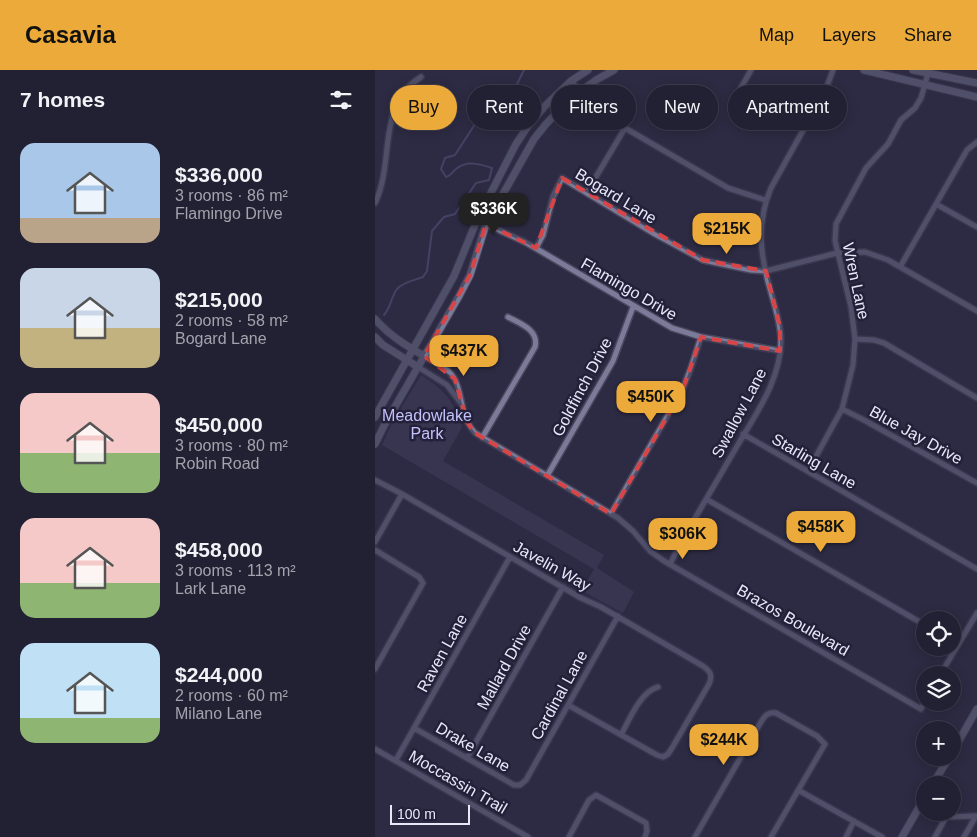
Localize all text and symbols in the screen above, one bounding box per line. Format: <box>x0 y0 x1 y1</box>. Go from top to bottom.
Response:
text: Casavia <box>25 21 116 48</box>
text: Map <box>759 25 794 45</box>
text: Layers <box>822 25 876 45</box>
text: Share <box>904 25 952 45</box>
chip: Buy <box>390 85 457 130</box>
chip: Rent <box>467 85 541 130</box>
chip: Filters <box>551 85 636 130</box>
chip: New <box>646 85 718 130</box>
chip: Apartment <box>728 85 847 130</box>
icon: filters <box>327 86 355 114</box>
text: 7 homes <box>20 88 105 111</box>
icon: home <box>60 163 120 223</box>
text: $336,000 <box>175 163 263 186</box>
street label: Bogard Lane <box>572 165 660 227</box>
text: 3 rooms · 86 m² <box>175 187 288 204</box>
pin: $336K <box>459 192 529 235</box>
text: $336K <box>470 200 518 217</box>
text: Flamingo Drive <box>175 205 283 222</box>
pin: $215K <box>692 212 762 255</box>
text: $215K <box>703 220 751 237</box>
street label: Wren Lane <box>840 241 872 321</box>
street label: Flamingo Drive <box>578 255 680 323</box>
icon: home <box>60 288 120 348</box>
text: $215,000 <box>175 288 263 311</box>
text: 2 rooms · 58 m² <box>175 312 288 329</box>
text: Bogard Lane <box>175 330 267 347</box>
pin: $437K <box>429 334 499 377</box>
street label: Goldfinch Drive <box>549 335 615 439</box>
text: $437K <box>440 342 488 359</box>
street label: Swallow Lane <box>708 365 770 461</box>
pin: $450K <box>616 380 686 423</box>
text: $450K <box>627 388 675 405</box>
street label: Blue Jay Drive <box>867 403 965 467</box>
park label: Meadowlake Park <box>382 407 472 442</box>
icon: home <box>60 413 120 473</box>
text: $450,000 <box>175 413 263 436</box>
street label: Starling Lane <box>769 430 859 492</box>
text: 3 rooms · 80 m² <box>175 437 288 454</box>
text: Robin Road <box>175 455 260 472</box>
pin: $458K <box>786 510 856 553</box>
pin: $306K <box>648 518 718 560</box>
text: $458K <box>797 518 845 535</box>
text: $306K <box>659 525 707 542</box>
icon: home <box>60 538 120 598</box>
text: $458,000 <box>175 538 263 561</box>
street label: Javelin Way <box>510 538 594 594</box>
text: 3 rooms · 113 m² <box>175 562 296 579</box>
text: Lark Lane <box>175 580 246 597</box>
street label: Brazos Boulevard <box>734 581 852 659</box>
street label: Raven Lane <box>414 611 470 695</box>
map controls <box>916 611 961 821</box>
button: locate <box>916 611 961 656</box>
street label: Mallard Drive <box>474 622 534 712</box>
street label: Cardinal Lane <box>527 647 591 743</box>
icon: home <box>60 663 120 723</box>
text: $244,000 <box>175 663 263 686</box>
button: layers <box>916 666 961 711</box>
text: 2 rooms · 60 m² <box>175 687 288 704</box>
text: Milano Lane <box>175 705 262 722</box>
street label: Drake Lane <box>433 719 513 775</box>
button: + <box>916 721 961 766</box>
pin: $244K <box>689 724 759 766</box>
text: $244K <box>700 731 748 748</box>
street label: Moccassin Trail <box>406 747 510 817</box>
button: − <box>916 776 961 821</box>
scale bar <box>390 802 470 825</box>
text: 100 m <box>397 806 436 822</box>

